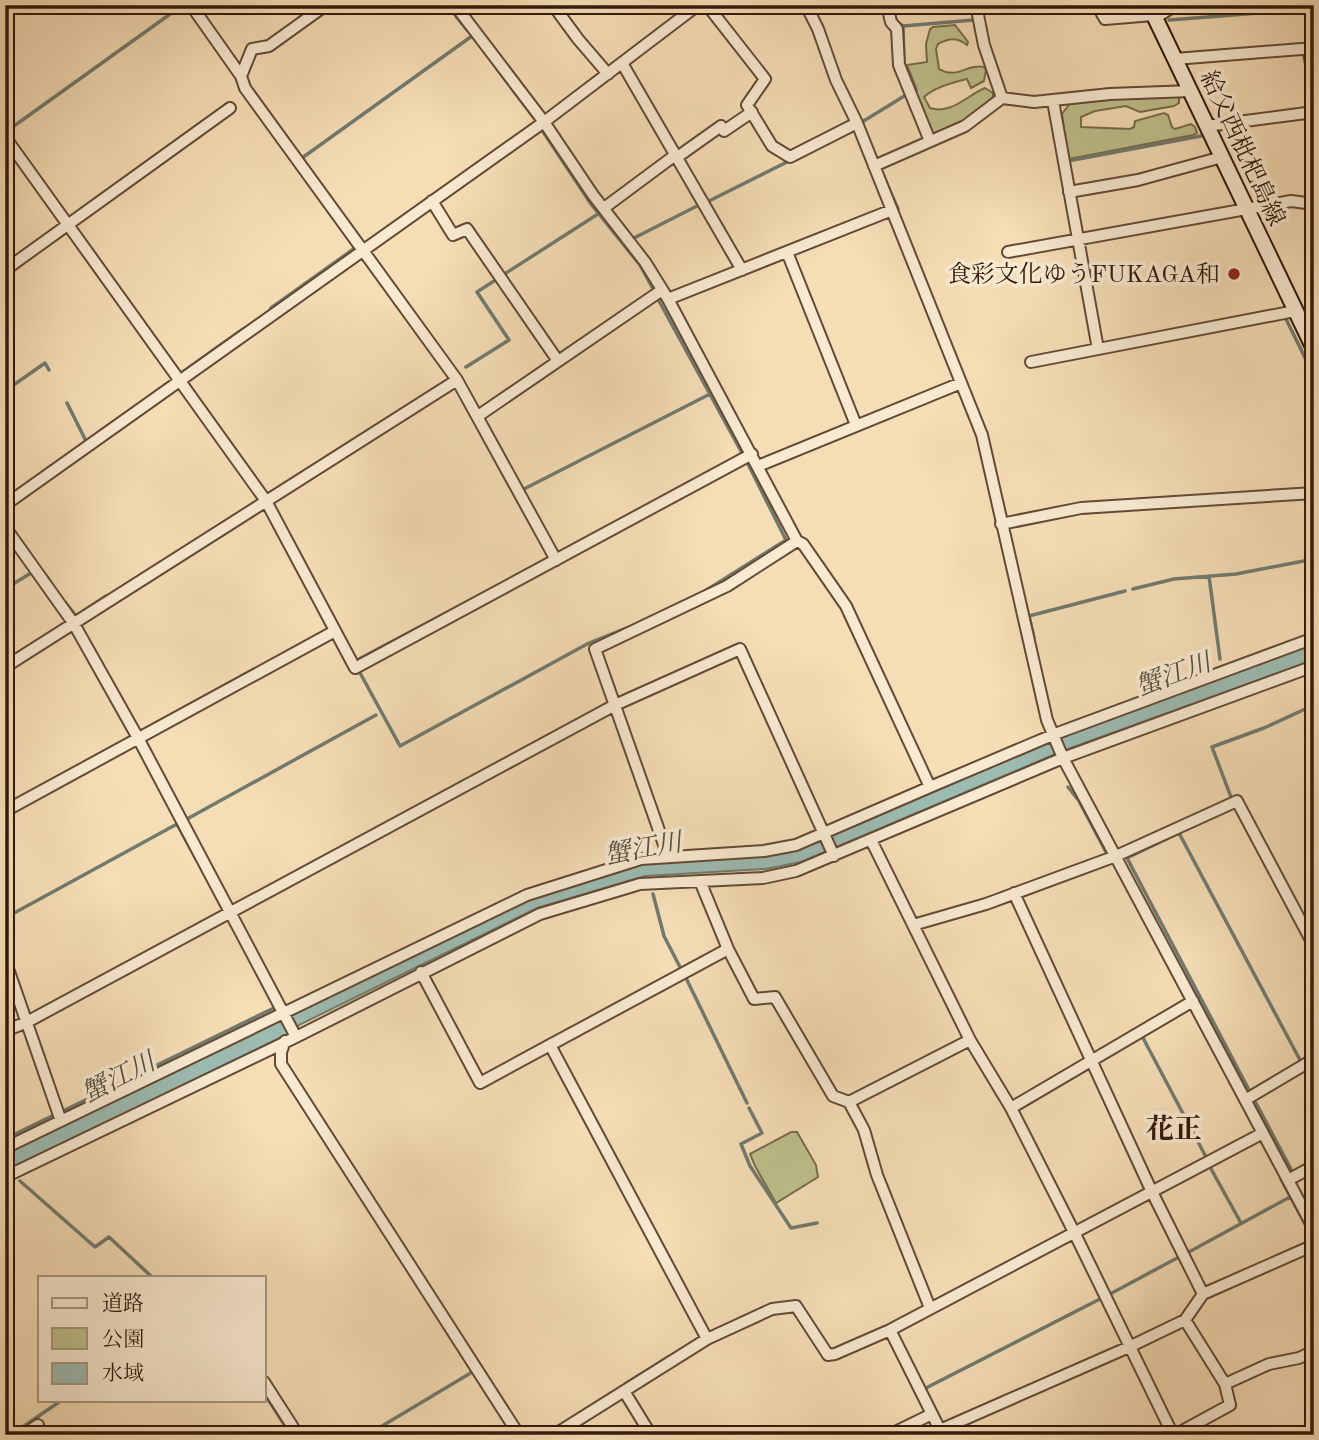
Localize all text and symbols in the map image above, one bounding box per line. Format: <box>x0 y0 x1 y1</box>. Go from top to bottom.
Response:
street label: 給父西枇杷島線 <box>1195 66 1290 230</box>
place label: 食彩文化ゆうFUKAGA和 <box>947 261 1220 288</box>
marker: 食彩文化ゆうFUKAGA和 <box>1226 266 1242 282</box>
water label: 蟹江川 <box>1132 647 1218 701</box>
water label: 蟹江川 <box>602 828 687 870</box>
water label: 蟹江川 <box>77 1046 162 1108</box>
district label: 花正 <box>1146 1114 1202 1145</box>
legend <box>38 1276 266 1402</box>
text: 道路 <box>102 1292 144 1315</box>
text: 公園 <box>102 1328 144 1351</box>
text: 水域 <box>102 1362 144 1385</box>

